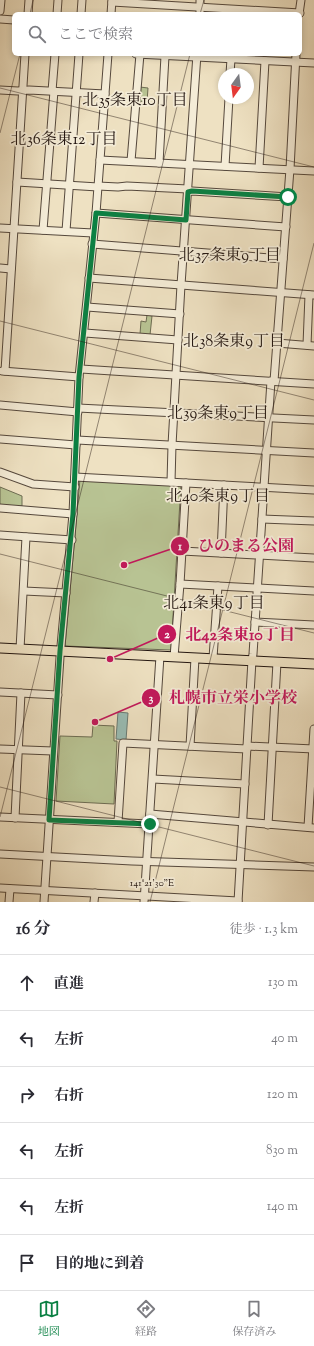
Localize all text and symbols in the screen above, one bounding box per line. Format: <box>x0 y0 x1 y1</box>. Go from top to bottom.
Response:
search box <box>12 12 302 56</box>
icon: search <box>26 23 48 45</box>
text: ここで検索 <box>58 25 133 46</box>
north arrow <box>218 68 254 104</box>
district label: 北35条東10丁目 <box>82 90 188 113</box>
district label: 北36条東12丁目 <box>10 129 118 152</box>
route start <box>279 188 297 206</box>
district label: 北37条東9丁目 <box>179 245 281 268</box>
district label: 北38条東9丁目 <box>183 331 285 354</box>
district label: 北39条東9丁目 <box>167 403 269 426</box>
district label: 北40条東9丁目 <box>166 486 270 509</box>
callout: ひのまる公園 <box>170 532 302 560</box>
text: ひのまる公園 <box>198 536 294 559</box>
text: 1 <box>177 538 183 556</box>
district label: 北41条東9丁目 <box>163 593 265 616</box>
callout: 北42条東10丁目 <box>157 620 302 648</box>
text: 北42条東10丁目 <box>185 625 295 648</box>
text: 2 <box>164 626 170 644</box>
callout: 札幌市立栄小学校 <box>141 684 305 712</box>
text: 札幌市立栄小学校 <box>169 688 298 711</box>
text: 3 <box>149 690 154 708</box>
route end <box>141 815 159 833</box>
text: 141°21'30"E <box>130 876 174 891</box>
text: 16 分 <box>16 918 51 942</box>
text: 徒歩 · 1.3 km <box>230 921 298 939</box>
icon: ahead <box>16 972 38 994</box>
text: 直進 <box>54 974 84 995</box>
text: 130 m <box>268 974 298 992</box>
icon: left <box>16 1028 38 1050</box>
text: 左折 <box>54 1030 84 1051</box>
text: 40 m <box>271 1030 298 1048</box>
icon: right <box>16 1084 38 1106</box>
text: 右折 <box>54 1086 84 1107</box>
text: 120 m <box>267 1086 298 1104</box>
icon: left <box>16 1140 38 1162</box>
text: 左折 <box>54 1142 84 1163</box>
text: 830 m <box>266 1142 298 1160</box>
icon: left <box>16 1196 38 1218</box>
text: 左折 <box>54 1198 84 1219</box>
text: 140 m <box>267 1198 298 1216</box>
icon: arrive <box>16 1252 38 1274</box>
text: 目的地に到着 <box>54 1254 144 1275</box>
tab: 地図 <box>38 1298 60 1340</box>
tab: 経路 <box>135 1298 157 1340</box>
tab: 保存済み <box>232 1298 276 1340</box>

